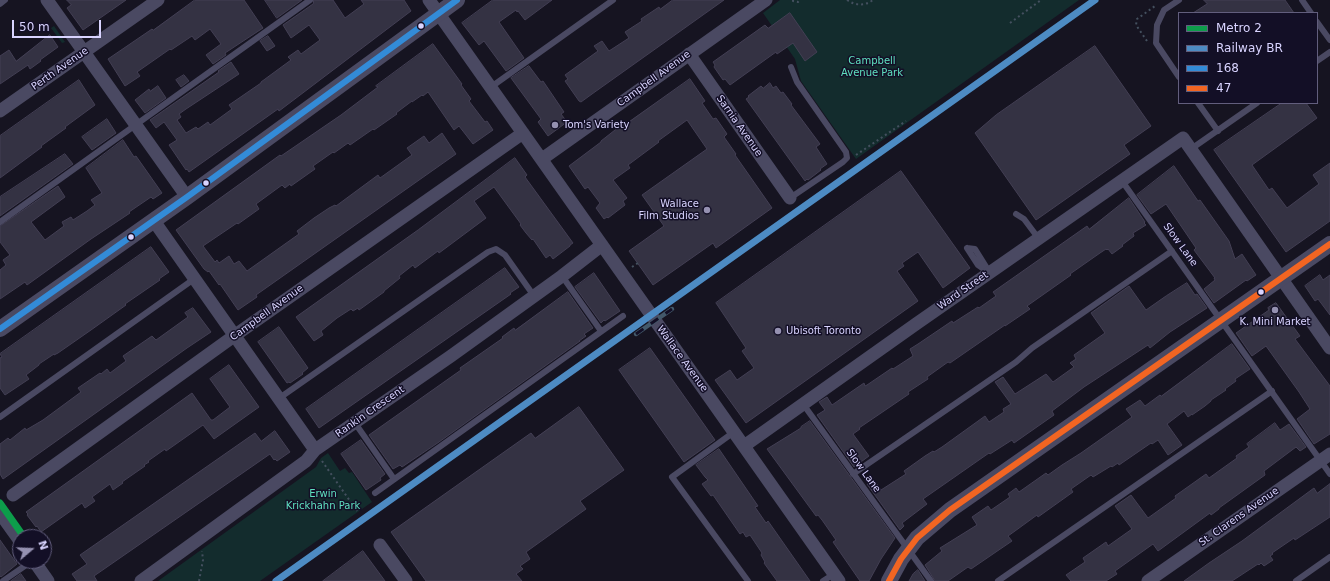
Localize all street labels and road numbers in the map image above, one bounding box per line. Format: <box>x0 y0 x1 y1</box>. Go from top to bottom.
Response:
street label: Perth Avenue <box>29 45 91 93</box>
street label: Campbell Avenue <box>615 48 693 110</box>
street label: Sarnia Avenue <box>713 93 765 159</box>
street label: Slow Lane <box>1160 221 1200 269</box>
street label: Ward Street <box>935 269 991 313</box>
street label: Campbell Avenue <box>228 282 306 344</box>
street label: Wallace Avenue <box>654 323 710 395</box>
street label: Rankin Crescent <box>333 384 407 440</box>
street label: Slow Lane <box>843 447 883 495</box>
street label: St. Clarens Avenue <box>1197 485 1281 549</box>

